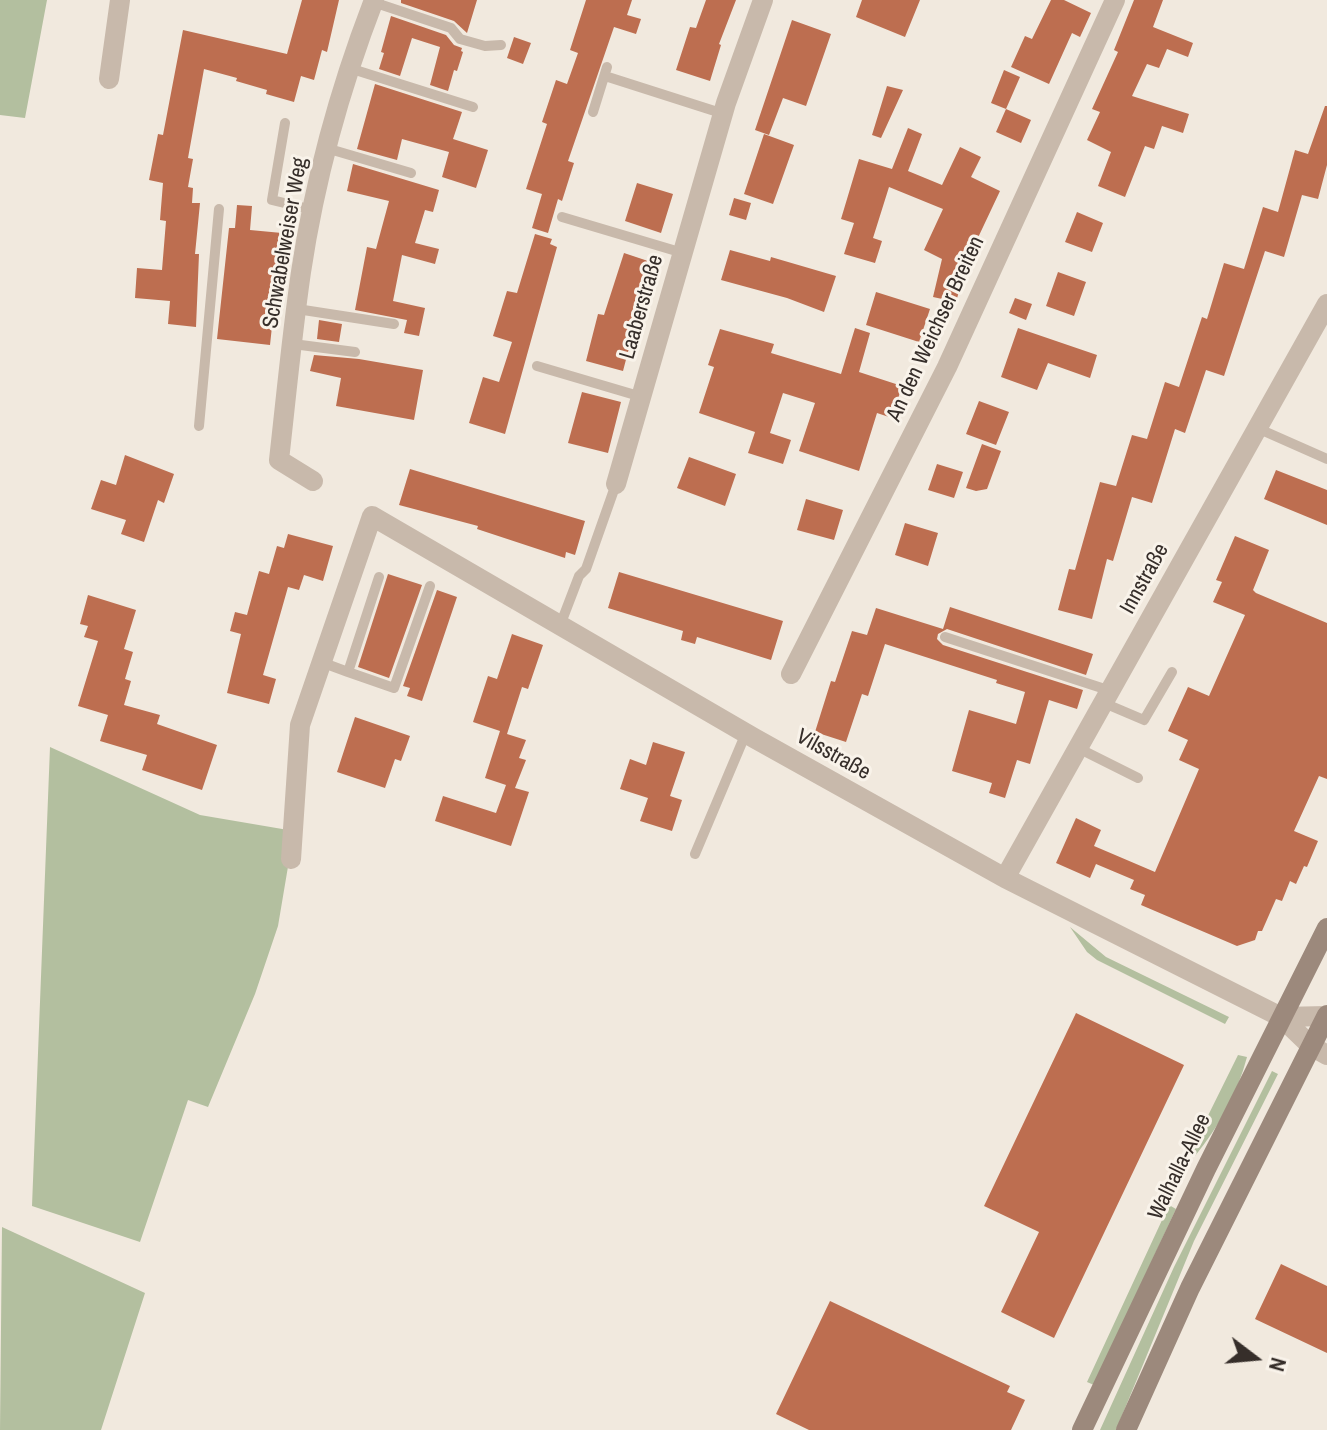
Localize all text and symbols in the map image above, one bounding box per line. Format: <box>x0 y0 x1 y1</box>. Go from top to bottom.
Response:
street label: Schwabelweiser Weg <box>258 155 314 331</box>
street label: An den Weichser Breiten <box>882 232 990 426</box>
street label: Laaberstraße <box>615 252 669 362</box>
street label: Innstraße <box>1115 539 1175 619</box>
street label: Vilsstraße <box>791 724 875 786</box>
street label: Walhalla-Allee <box>1143 1110 1217 1224</box>
north arrow <box>1215 1318 1295 1398</box>
text: N <box>1262 1354 1294 1375</box>

